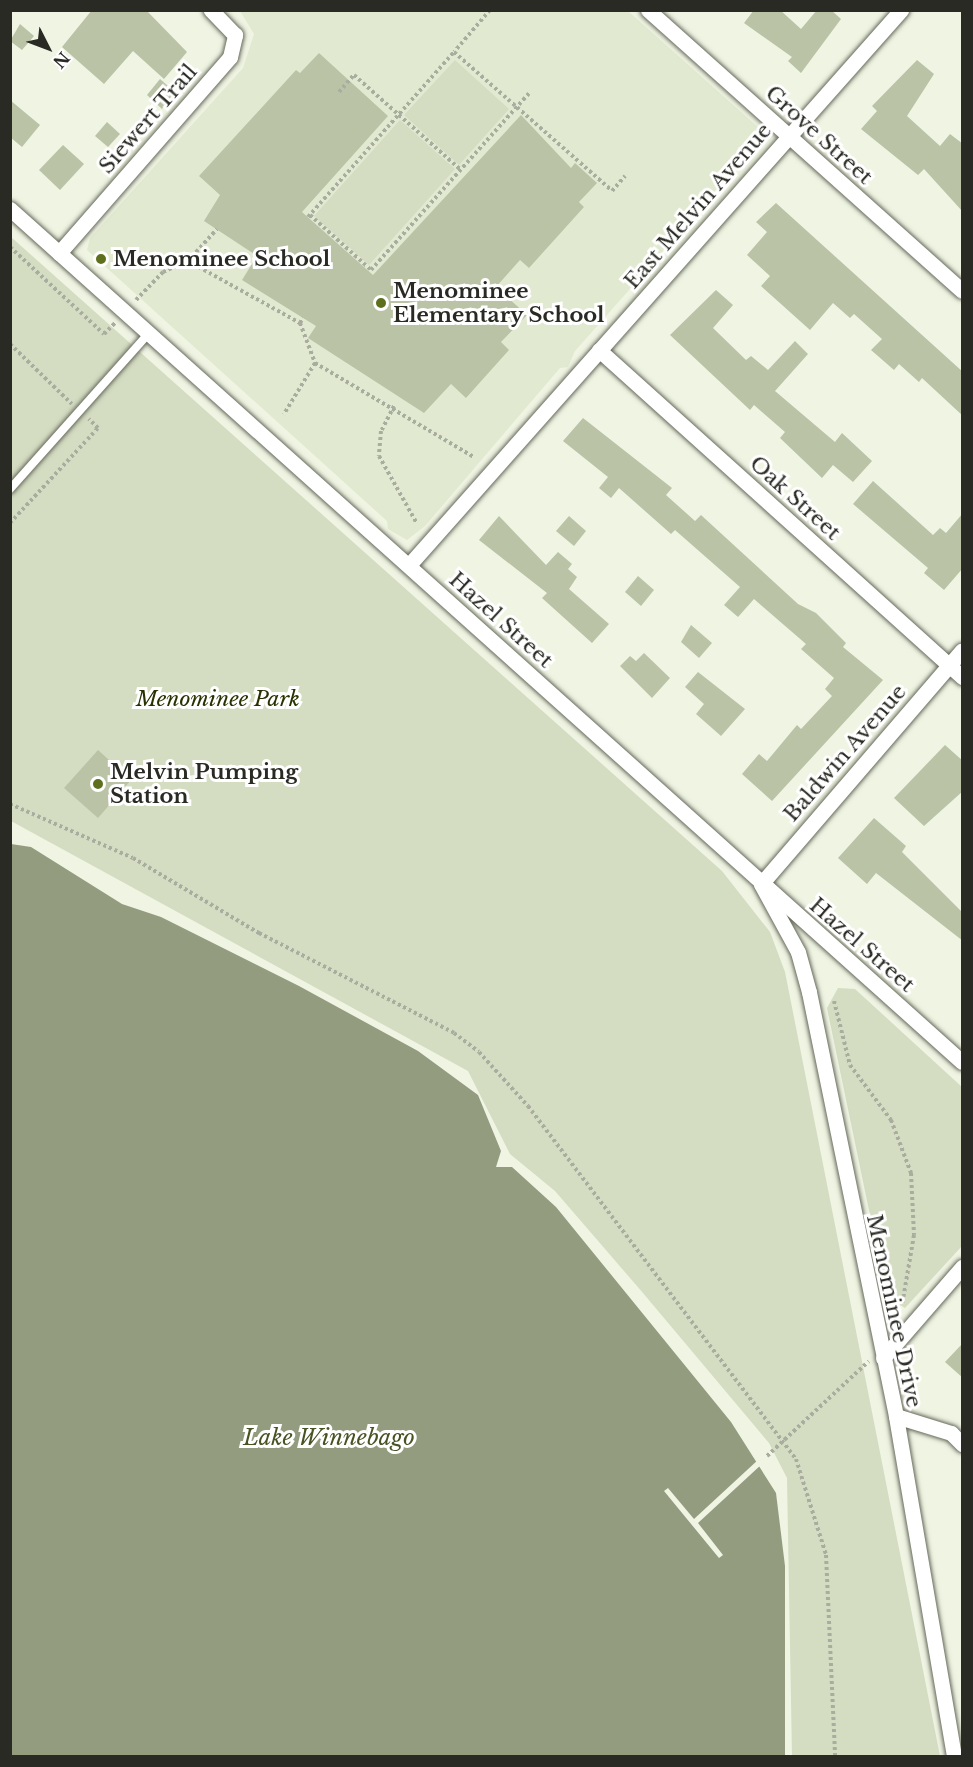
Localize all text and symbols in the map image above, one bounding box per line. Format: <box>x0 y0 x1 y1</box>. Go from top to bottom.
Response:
north arrow <box>18 18 78 78</box>
text: N <box>49 48 74 72</box>
street label: Siewert Trail <box>94 59 202 179</box>
street label: Grove Street <box>760 80 878 190</box>
street label: East Melvin Avenue <box>619 118 777 294</box>
place label: Menominee School <box>113 246 330 272</box>
marker: Menominee School <box>94 252 108 266</box>
place label: Menominee Elementary School <box>393 278 605 328</box>
marker: Menominee Elementary School <box>374 296 388 310</box>
street label: Oak Street <box>744 451 846 545</box>
street label: Hazel Street <box>444 567 558 673</box>
street label: Baldwin Avenue <box>778 679 912 827</box>
park label: Menominee Park <box>136 686 300 712</box>
place label: Melvin Pumping Station <box>110 759 298 809</box>
marker: Melvin Pumping Station <box>91 777 105 791</box>
street label: Hazel Street <box>804 893 920 997</box>
street label: Menominee Drive <box>861 1212 927 1410</box>
water label: Lake Winnebago <box>243 1425 415 1451</box>

